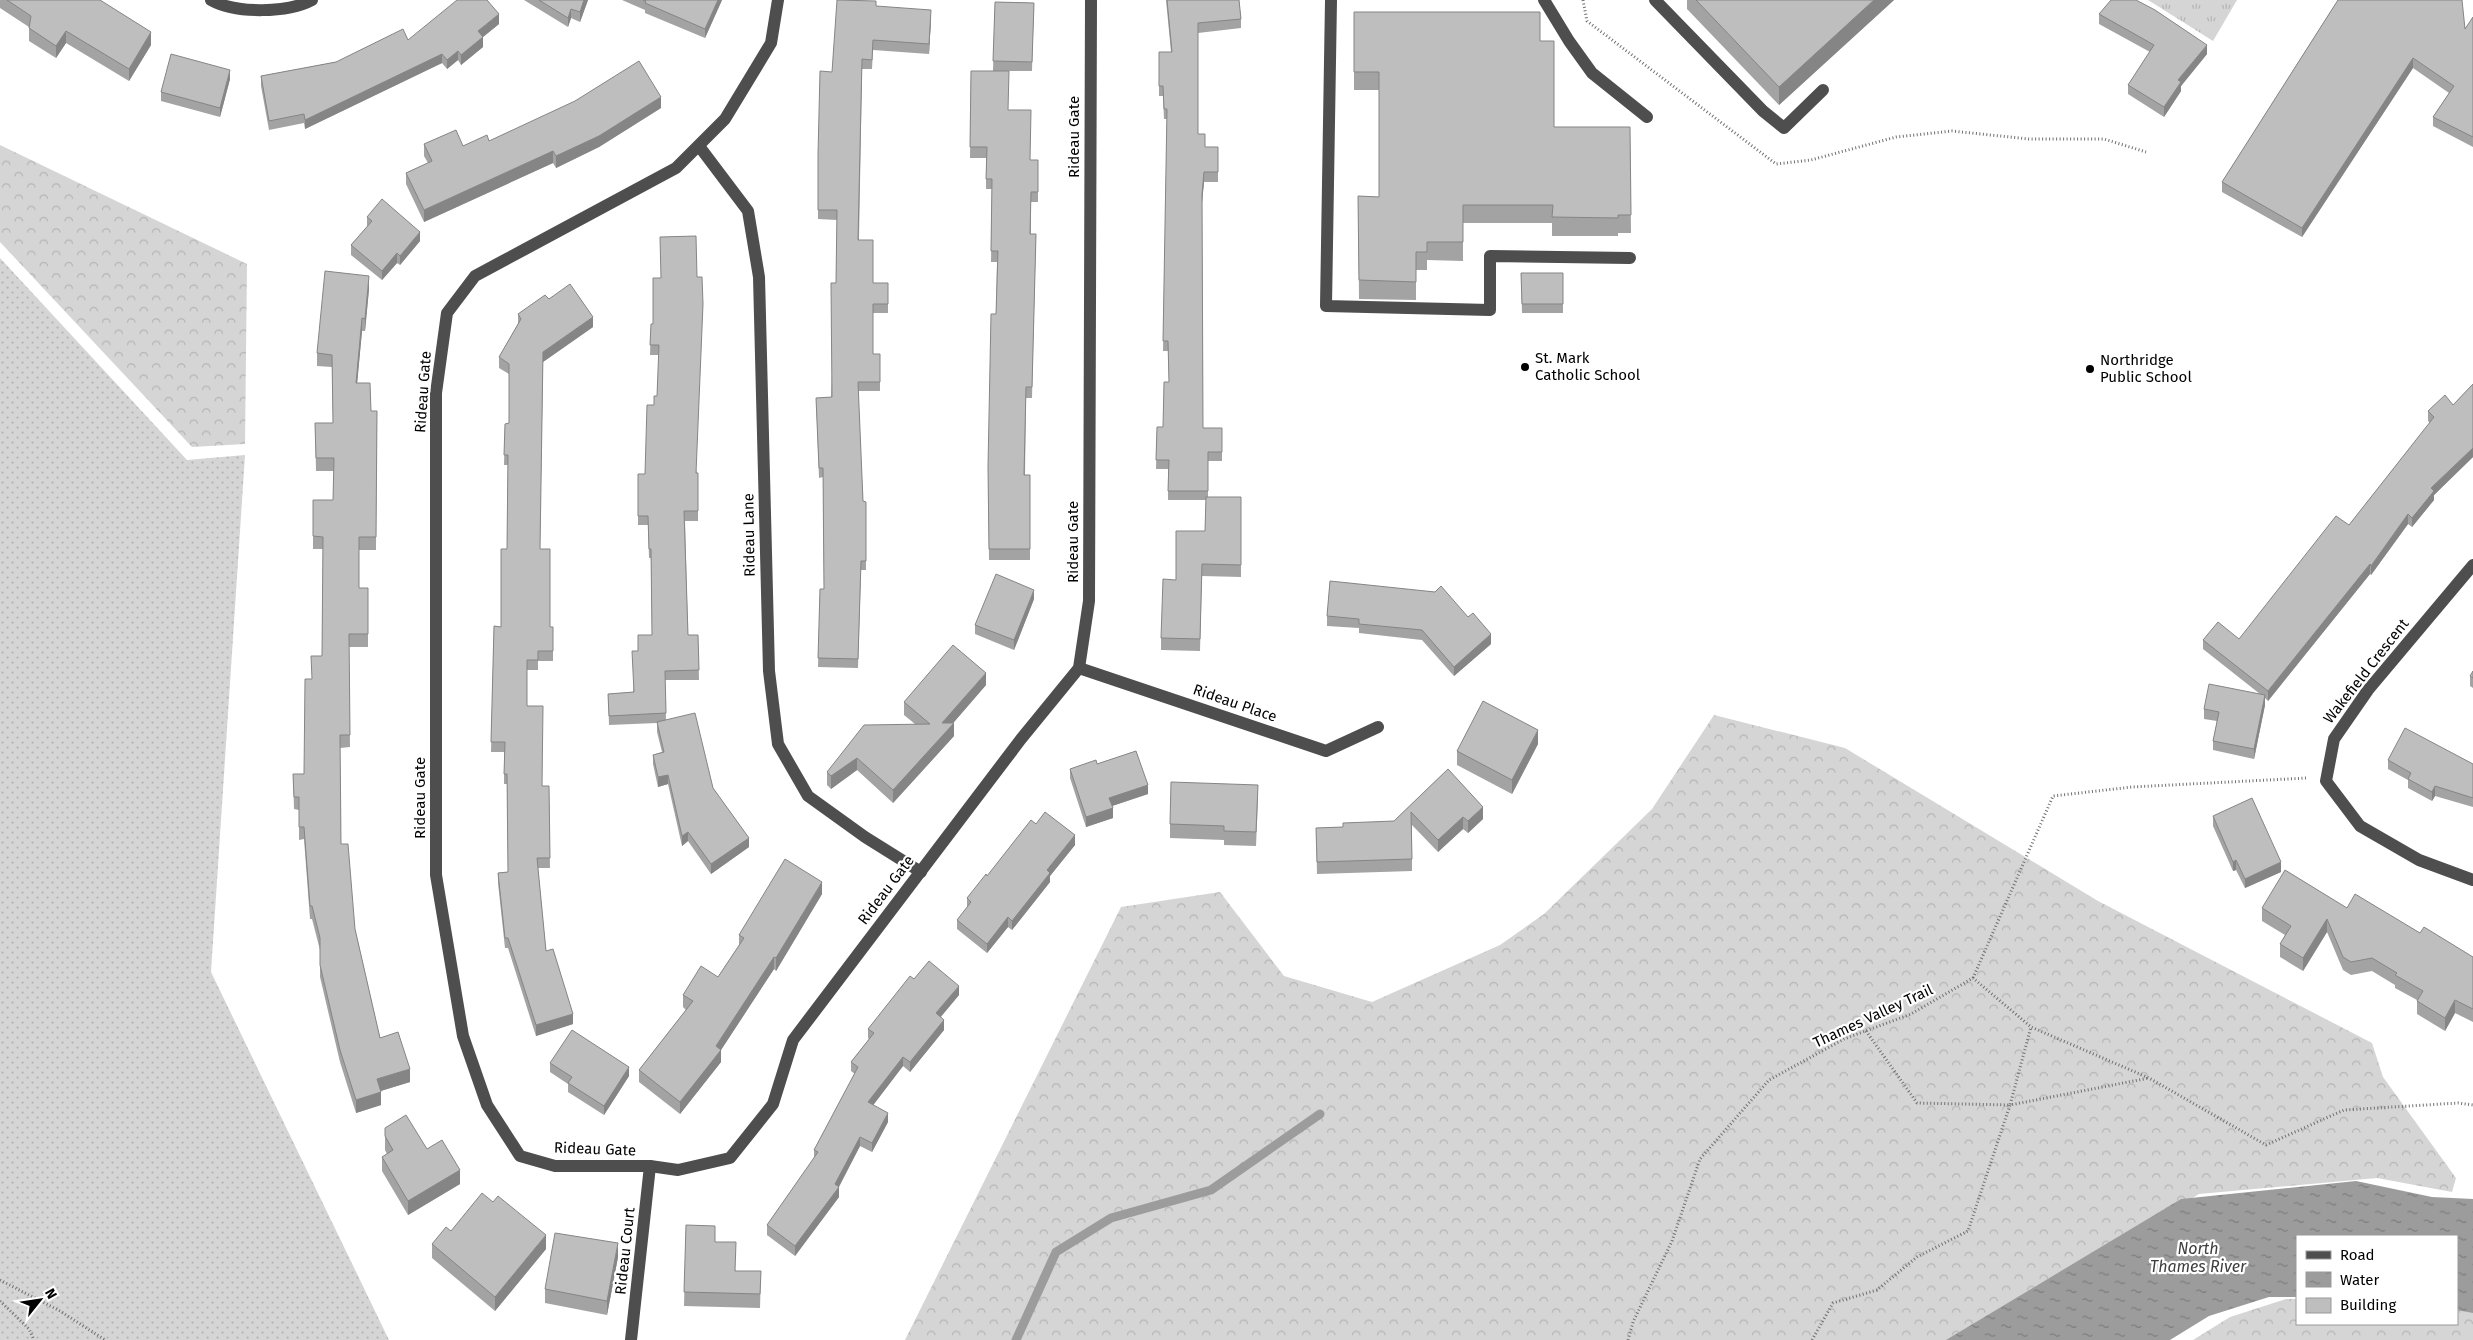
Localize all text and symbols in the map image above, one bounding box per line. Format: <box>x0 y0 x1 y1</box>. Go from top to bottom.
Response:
street label: Rideau Gate <box>1065 96 1083 178</box>
place label: St. Mark Catholic School <box>1535 349 1641 384</box>
street label: Rideau Gate <box>411 350 435 434</box>
place label: Northridge Public School <box>2100 351 2192 386</box>
marker: St. Mark Catholic School <box>1519 361 1531 373</box>
marker: Northridge Public School <box>2084 363 2096 375</box>
street label: Rideau Lane <box>739 493 759 577</box>
street label: Rideau Gate <box>1064 501 1082 583</box>
street label: Wakefield Crescent <box>2320 615 2413 727</box>
street label: Rideau Place <box>1191 680 1279 726</box>
street label: Rideau Gate <box>411 757 429 839</box>
street label: Rideau Gate <box>854 852 918 928</box>
street label: Thames Valley Trail <box>1810 980 1936 1052</box>
street label: Rideau Gate <box>554 1139 636 1159</box>
street label: Rideau Court <box>611 1206 639 1296</box>
legend <box>2296 1235 2458 1325</box>
water label: North Thames River <box>2150 1239 2247 1276</box>
text: Road <box>2340 1246 2375 1264</box>
text: Water <box>2340 1271 2379 1289</box>
north arrow <box>15 1275 65 1325</box>
text: N <box>41 1285 61 1302</box>
text: Building <box>2340 1296 2396 1314</box>

